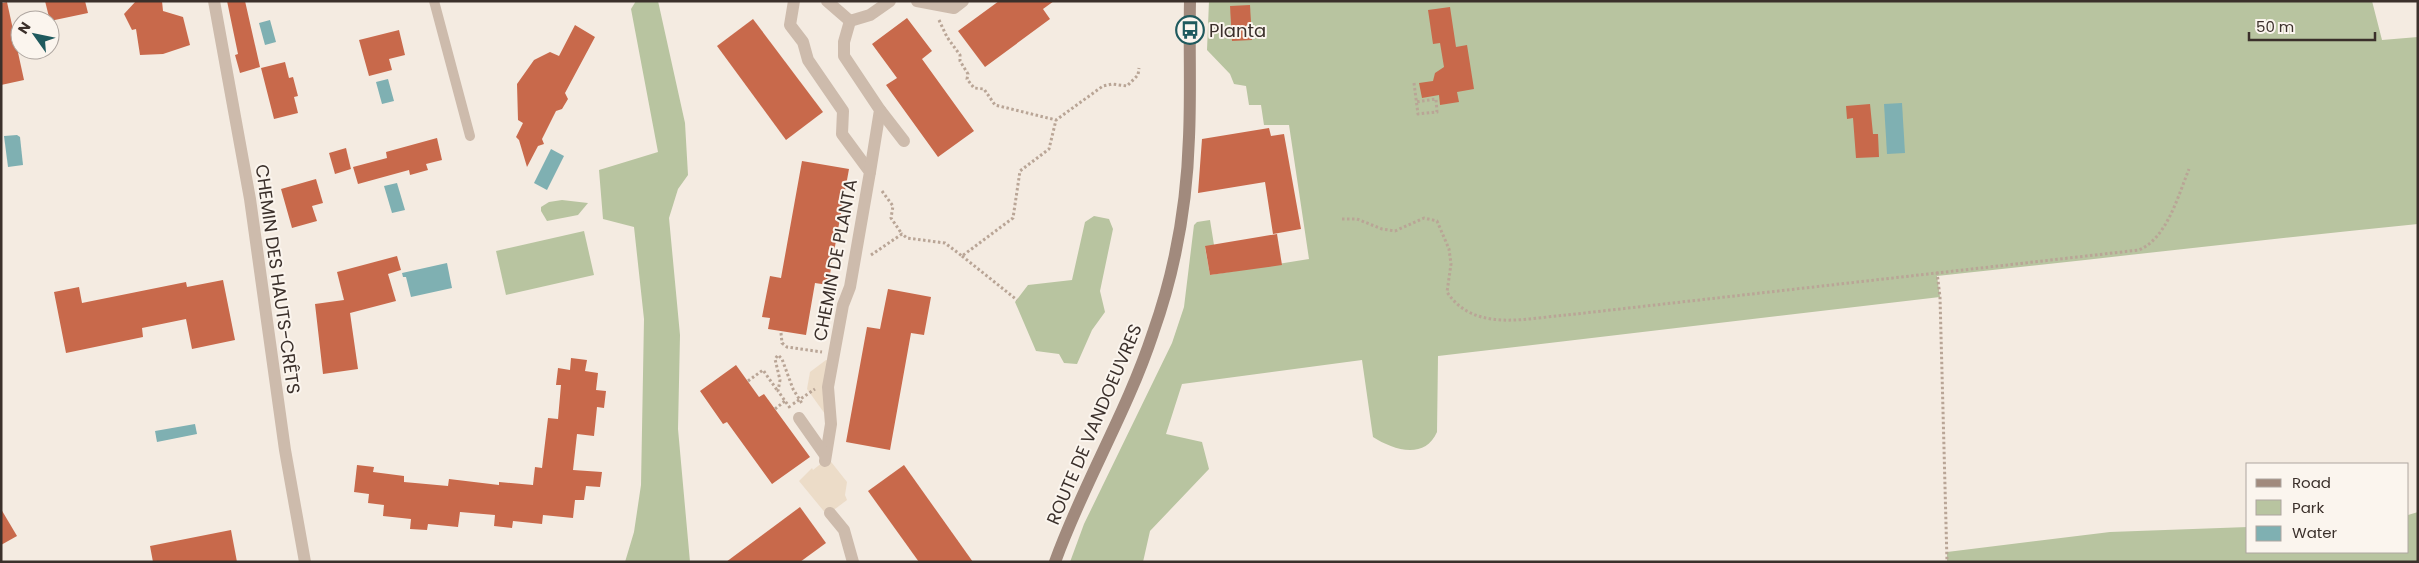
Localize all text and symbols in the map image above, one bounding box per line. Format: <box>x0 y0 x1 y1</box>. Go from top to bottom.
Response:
north arrow <box>10 10 60 60</box>
scale bar <box>2249 10 2375 42</box>
bus stop icon: Planta <box>1175 15 1205 45</box>
text: 50 m <box>2256 16 2294 37</box>
text: N <box>13 18 35 38</box>
place label: Planta <box>1209 18 1266 43</box>
street label: CHEMIN DES HAUTS-CRÊTS <box>250 163 306 395</box>
street label: CHEMIN DE PLANTA <box>807 177 863 343</box>
street label: ROUTE DE VANDOEUVRES <box>1040 320 1148 528</box>
legend <box>2246 463 2409 553</box>
text: Road <box>2292 472 2331 493</box>
text: Park <box>2292 497 2324 518</box>
text: Water <box>2292 522 2338 543</box>

